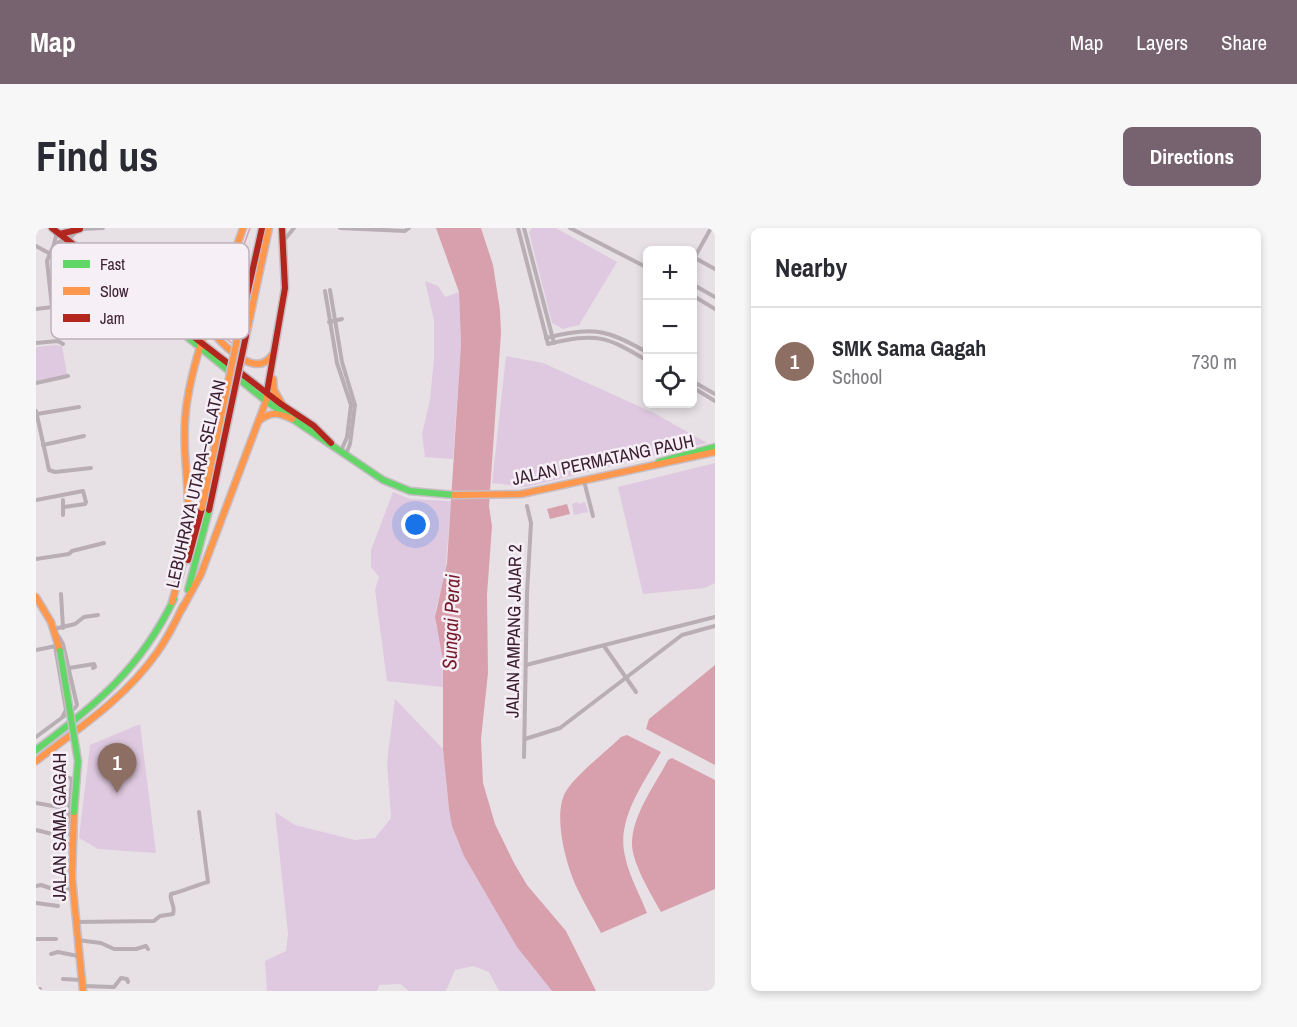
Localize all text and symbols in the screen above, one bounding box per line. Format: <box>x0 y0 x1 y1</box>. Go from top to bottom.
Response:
text: Map <box>30 23 76 61</box>
text: Map <box>1070 28 1103 57</box>
text: Layers <box>1136 28 1188 57</box>
text: Share <box>1221 28 1267 57</box>
button: Directions <box>1123 127 1261 186</box>
text: Find us <box>36 128 158 184</box>
legend <box>51 243 249 339</box>
map controls <box>643 246 697 408</box>
button: + <box>643 246 697 300</box>
text: Nearby <box>775 250 847 285</box>
text: Fast <box>100 253 125 275</box>
text: Slow <box>100 280 129 302</box>
button: − <box>643 300 697 354</box>
text: Jam <box>100 307 125 329</box>
text: SMK Sama Gagah <box>832 333 986 363</box>
text: 1 <box>790 348 799 375</box>
text: 730 m <box>1191 348 1237 375</box>
button: locate <box>643 354 697 408</box>
text: School <box>832 363 882 390</box>
street label: LEBUHRAYA UTARA–SELATAN <box>159 377 232 590</box>
street label: JALAN PERMATANG PAUH <box>510 428 696 491</box>
your location <box>401 510 430 539</box>
street label: JALAN AMPANG JAJAR 2 <box>499 544 528 718</box>
water label: Sungai Perai <box>435 573 466 670</box>
pin: 1 <box>98 744 136 793</box>
street label: JALAN SAMA GAGAH <box>47 753 72 901</box>

